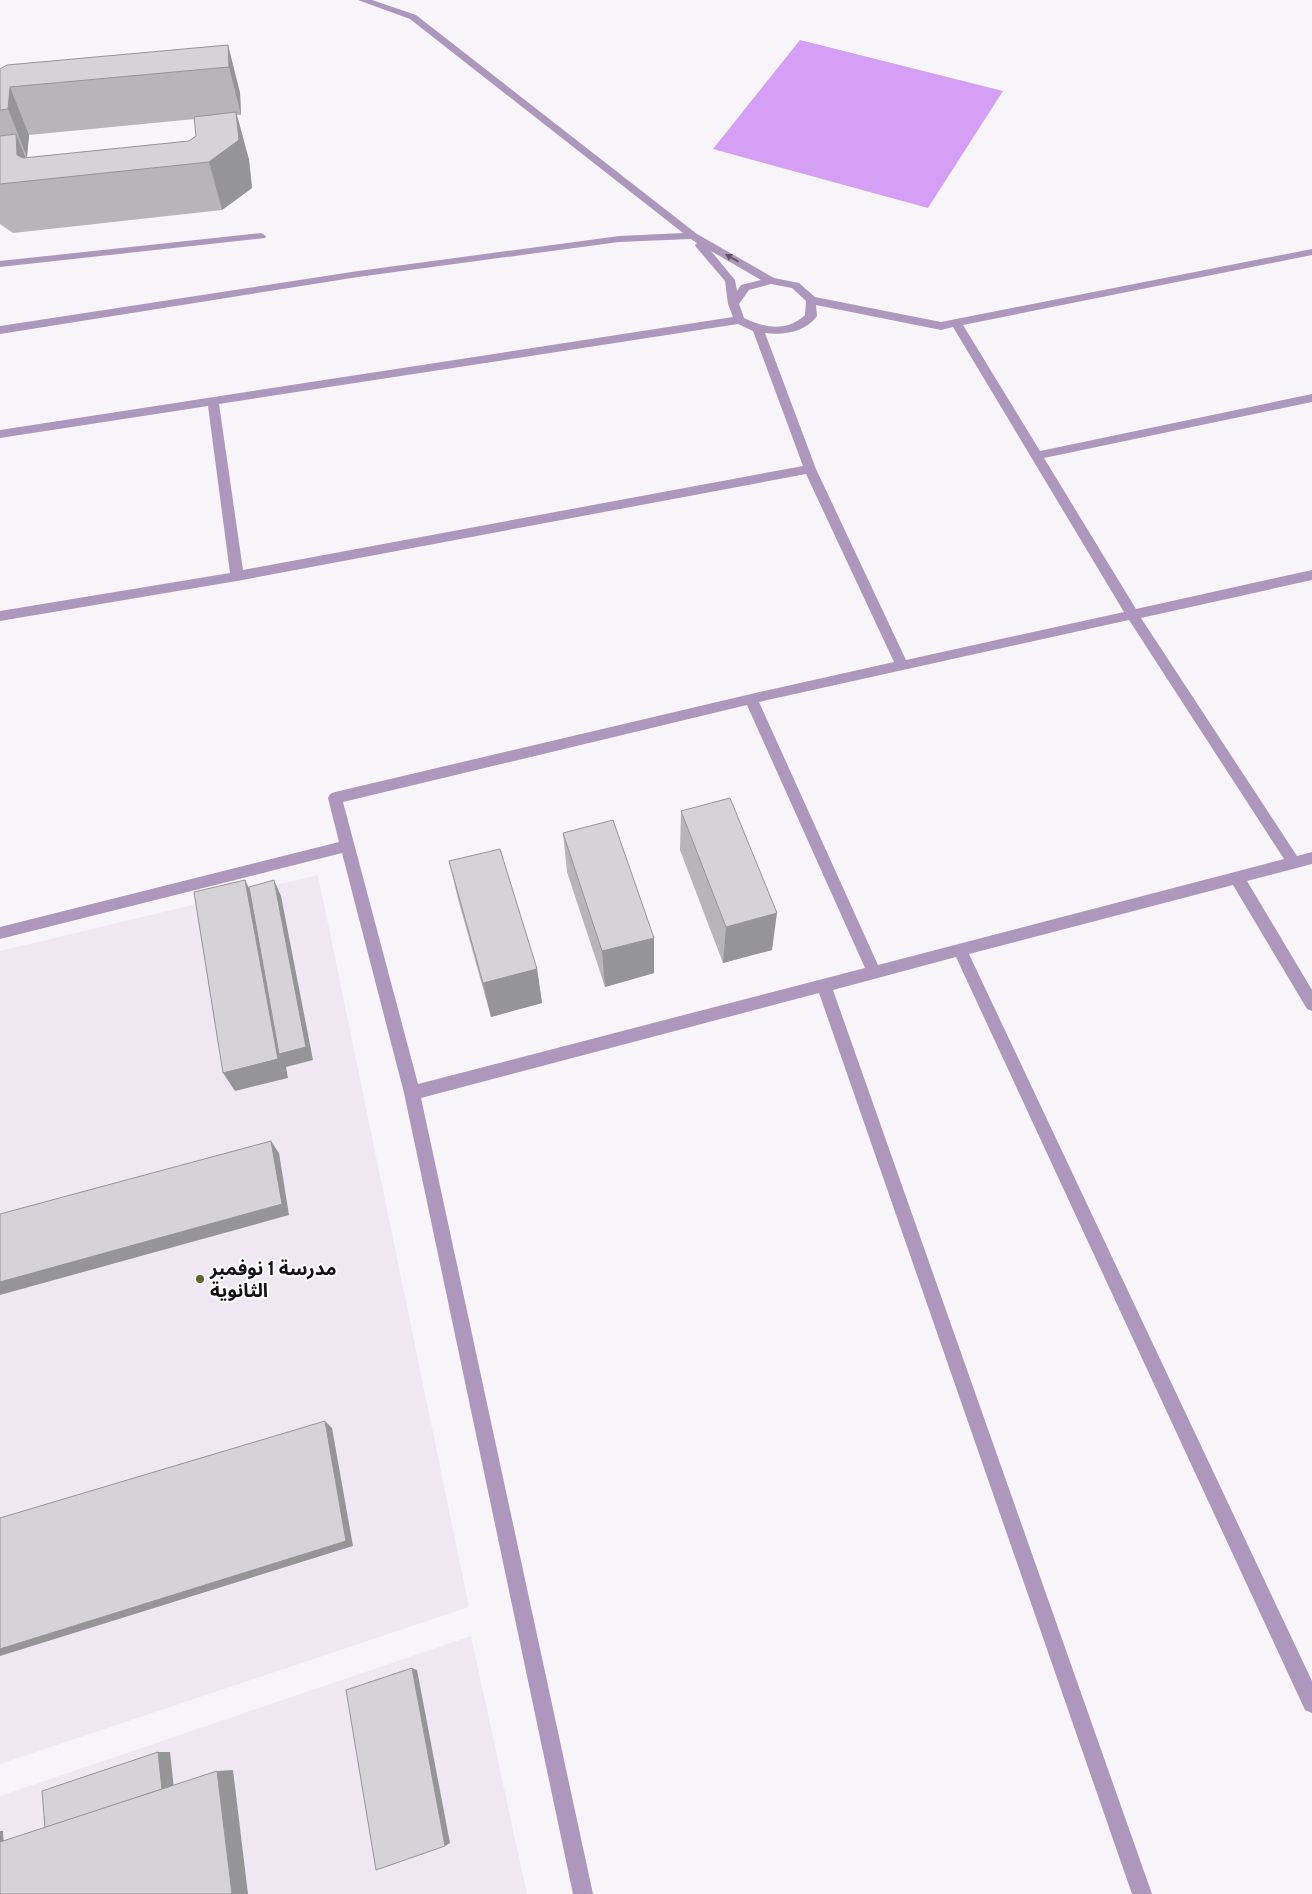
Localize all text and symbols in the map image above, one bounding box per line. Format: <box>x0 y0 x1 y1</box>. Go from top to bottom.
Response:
one-way arrow <box>725 254 739 263</box>
place label: مدرسة 1 نوفمبر الثانوية <box>209 1257 337 1302</box>
marker: مدرسة 1 نوفمبر الثانوية <box>194 1273 206 1285</box>

